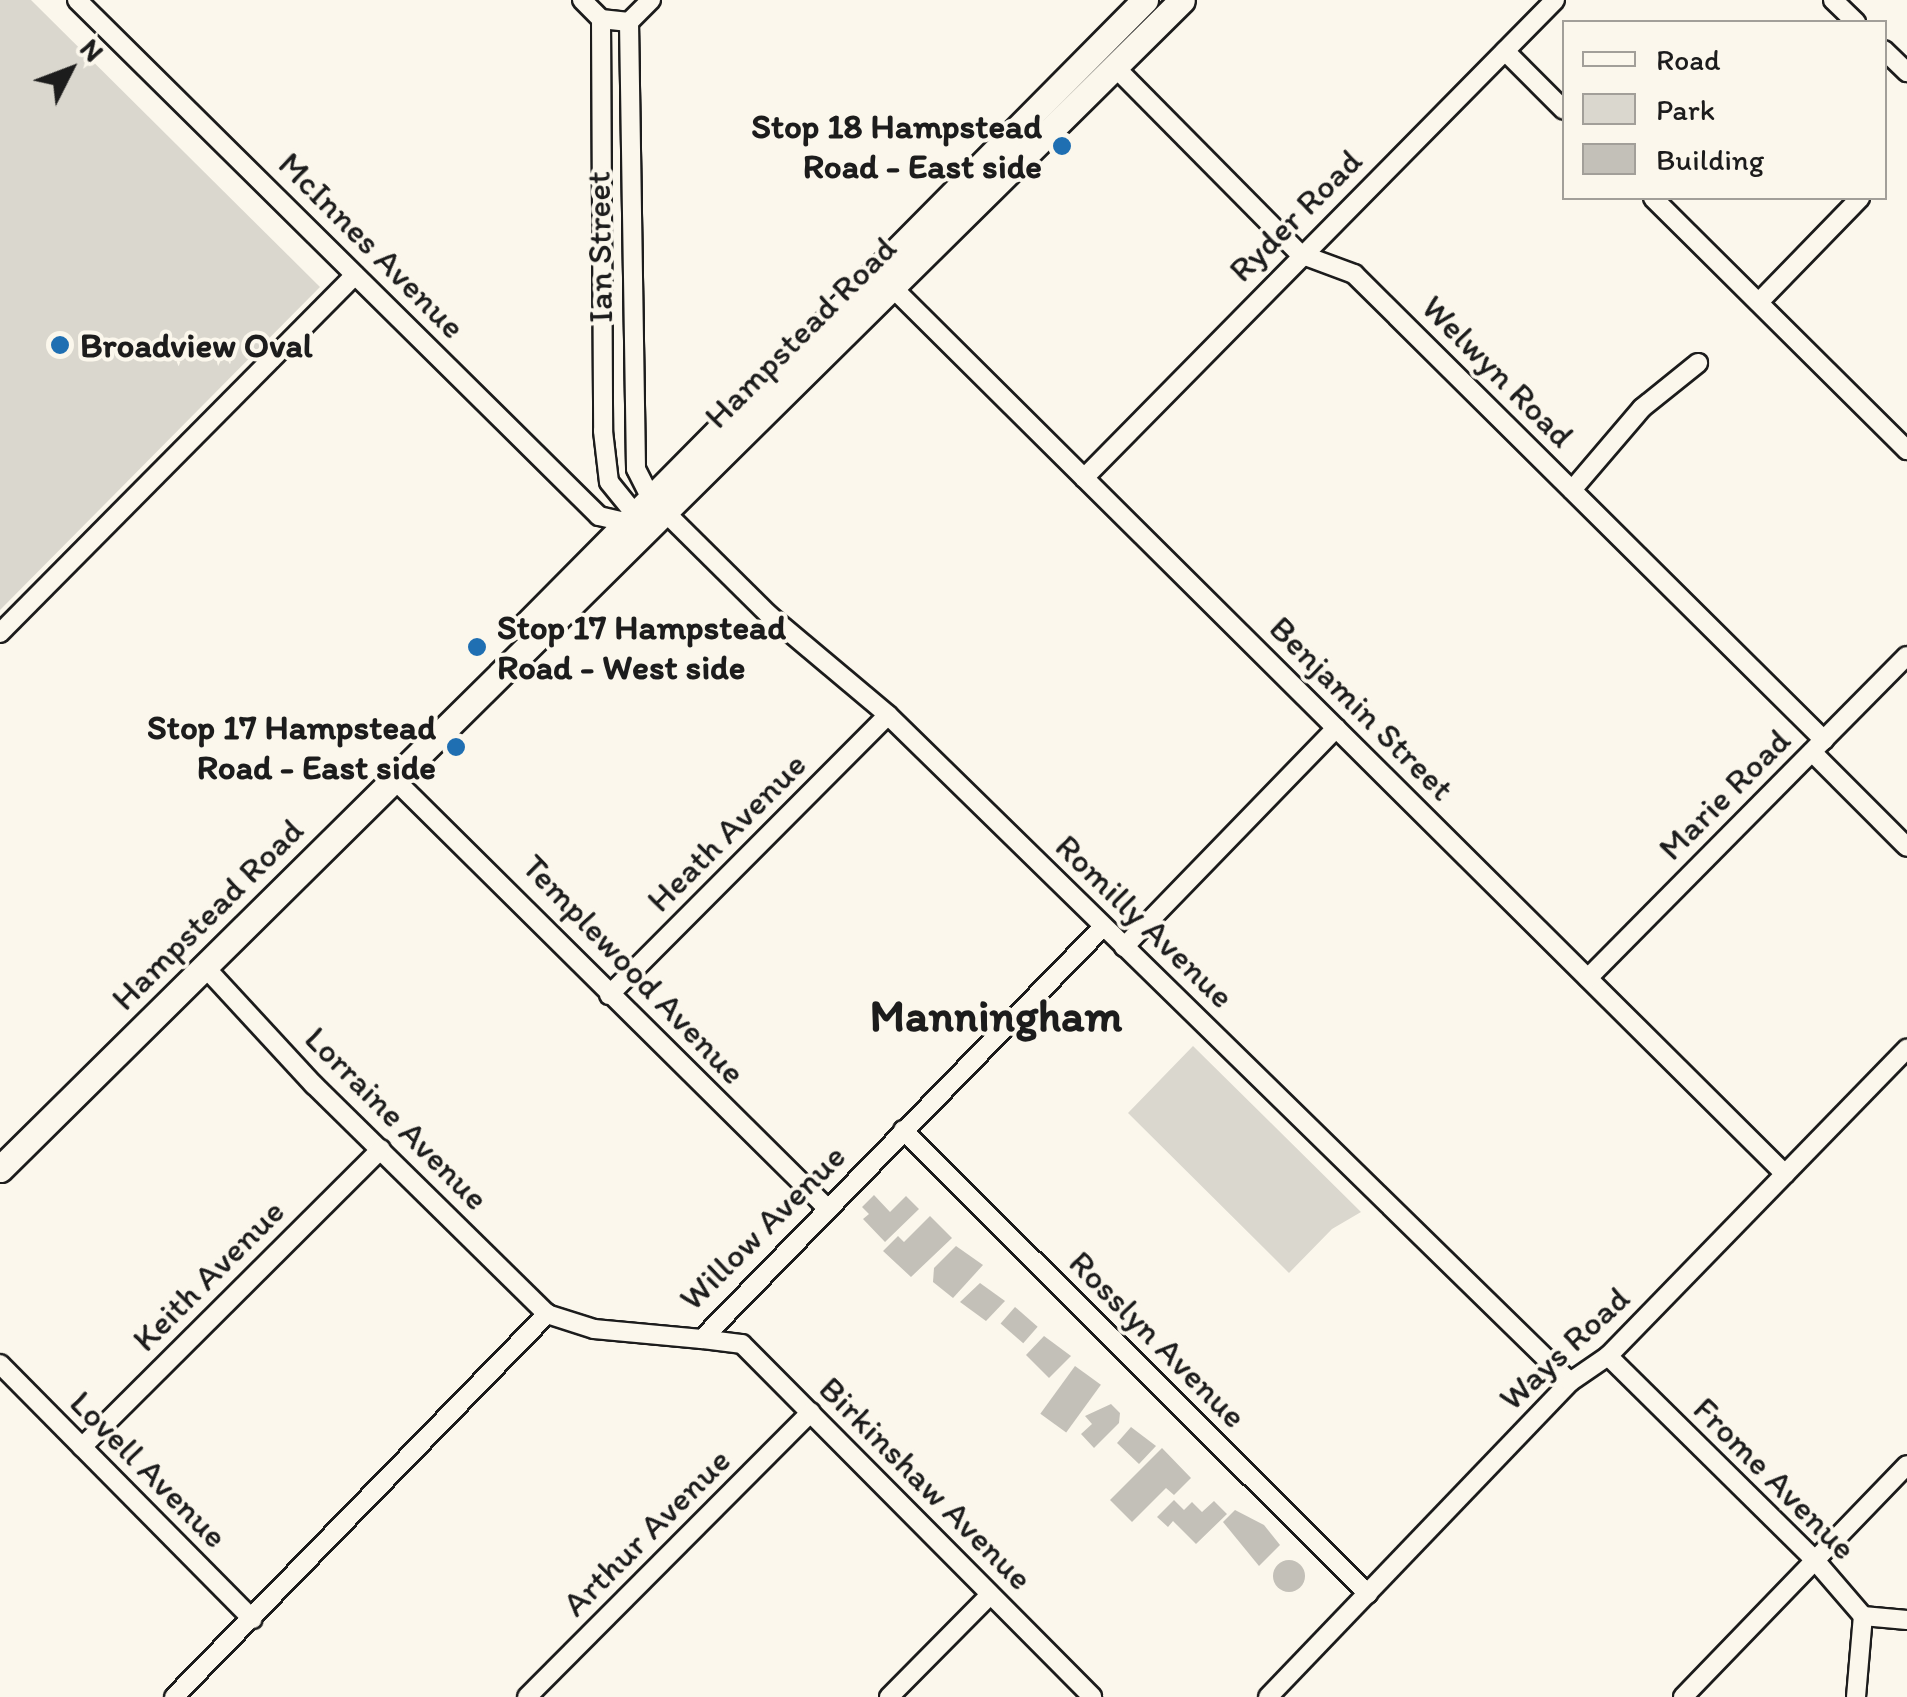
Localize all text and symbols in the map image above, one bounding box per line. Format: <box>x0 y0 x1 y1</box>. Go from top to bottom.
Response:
north arrow <box>20 20 120 120</box>
legend <box>1562 20 1887 200</box>
text: N <box>73 32 111 68</box>
text: Road <box>1656 41 1721 78</box>
text: Park <box>1656 91 1715 128</box>
place label: Stop 18 Hampstead Road - East side <box>751 105 1042 187</box>
marker: Stop 18 Hampstead Road - East side <box>1051 135 1073 157</box>
street label: Ryder Road <box>1220 140 1370 290</box>
text: Building <box>1656 141 1764 178</box>
street label: McInnes Avenue <box>271 144 473 346</box>
street label: Ian Street <box>577 171 621 323</box>
street label: Hampstead Road <box>695 227 905 437</box>
street label: Welwyn Road <box>1413 286 1583 456</box>
place label: Broadview Oval <box>80 324 313 366</box>
marker: Broadview Oval <box>49 334 71 356</box>
place label: Stop 17 Hampstead Road - West side <box>497 606 786 688</box>
street label: Benjamin Street <box>1261 607 1463 809</box>
marker: Stop 17 Hampstead Road - West side <box>466 636 488 658</box>
place label: Stop 17 Hampstead Road - East side <box>147 706 436 788</box>
street label: Marie Road <box>1649 719 1799 869</box>
marker: Stop 17 Hampstead Road - East side <box>445 736 467 758</box>
street label: Heath Avenue <box>638 744 814 920</box>
street label: Hampstead Road <box>102 809 312 1019</box>
street label: Romilly Avenue <box>1047 826 1243 1016</box>
street label: Templewood Avenue <box>514 846 754 1092</box>
district label: Manningham <box>870 989 1122 1043</box>
street label: Lorraine Avenue <box>296 1017 498 1219</box>
street label: Willow Avenue <box>670 1135 854 1319</box>
street label: Keith Avenue <box>124 1191 292 1359</box>
street label: Rosslyn Avenue <box>1061 1242 1255 1436</box>
street label: Ways Road <box>1490 1277 1638 1419</box>
street label: Birkinshaw Avenue <box>810 1367 1042 1599</box>
street label: Lovell Avenue <box>61 1381 237 1557</box>
street label: Frome Avenue <box>1685 1388 1865 1568</box>
street label: Arthur Avenue <box>554 1440 738 1624</box>

